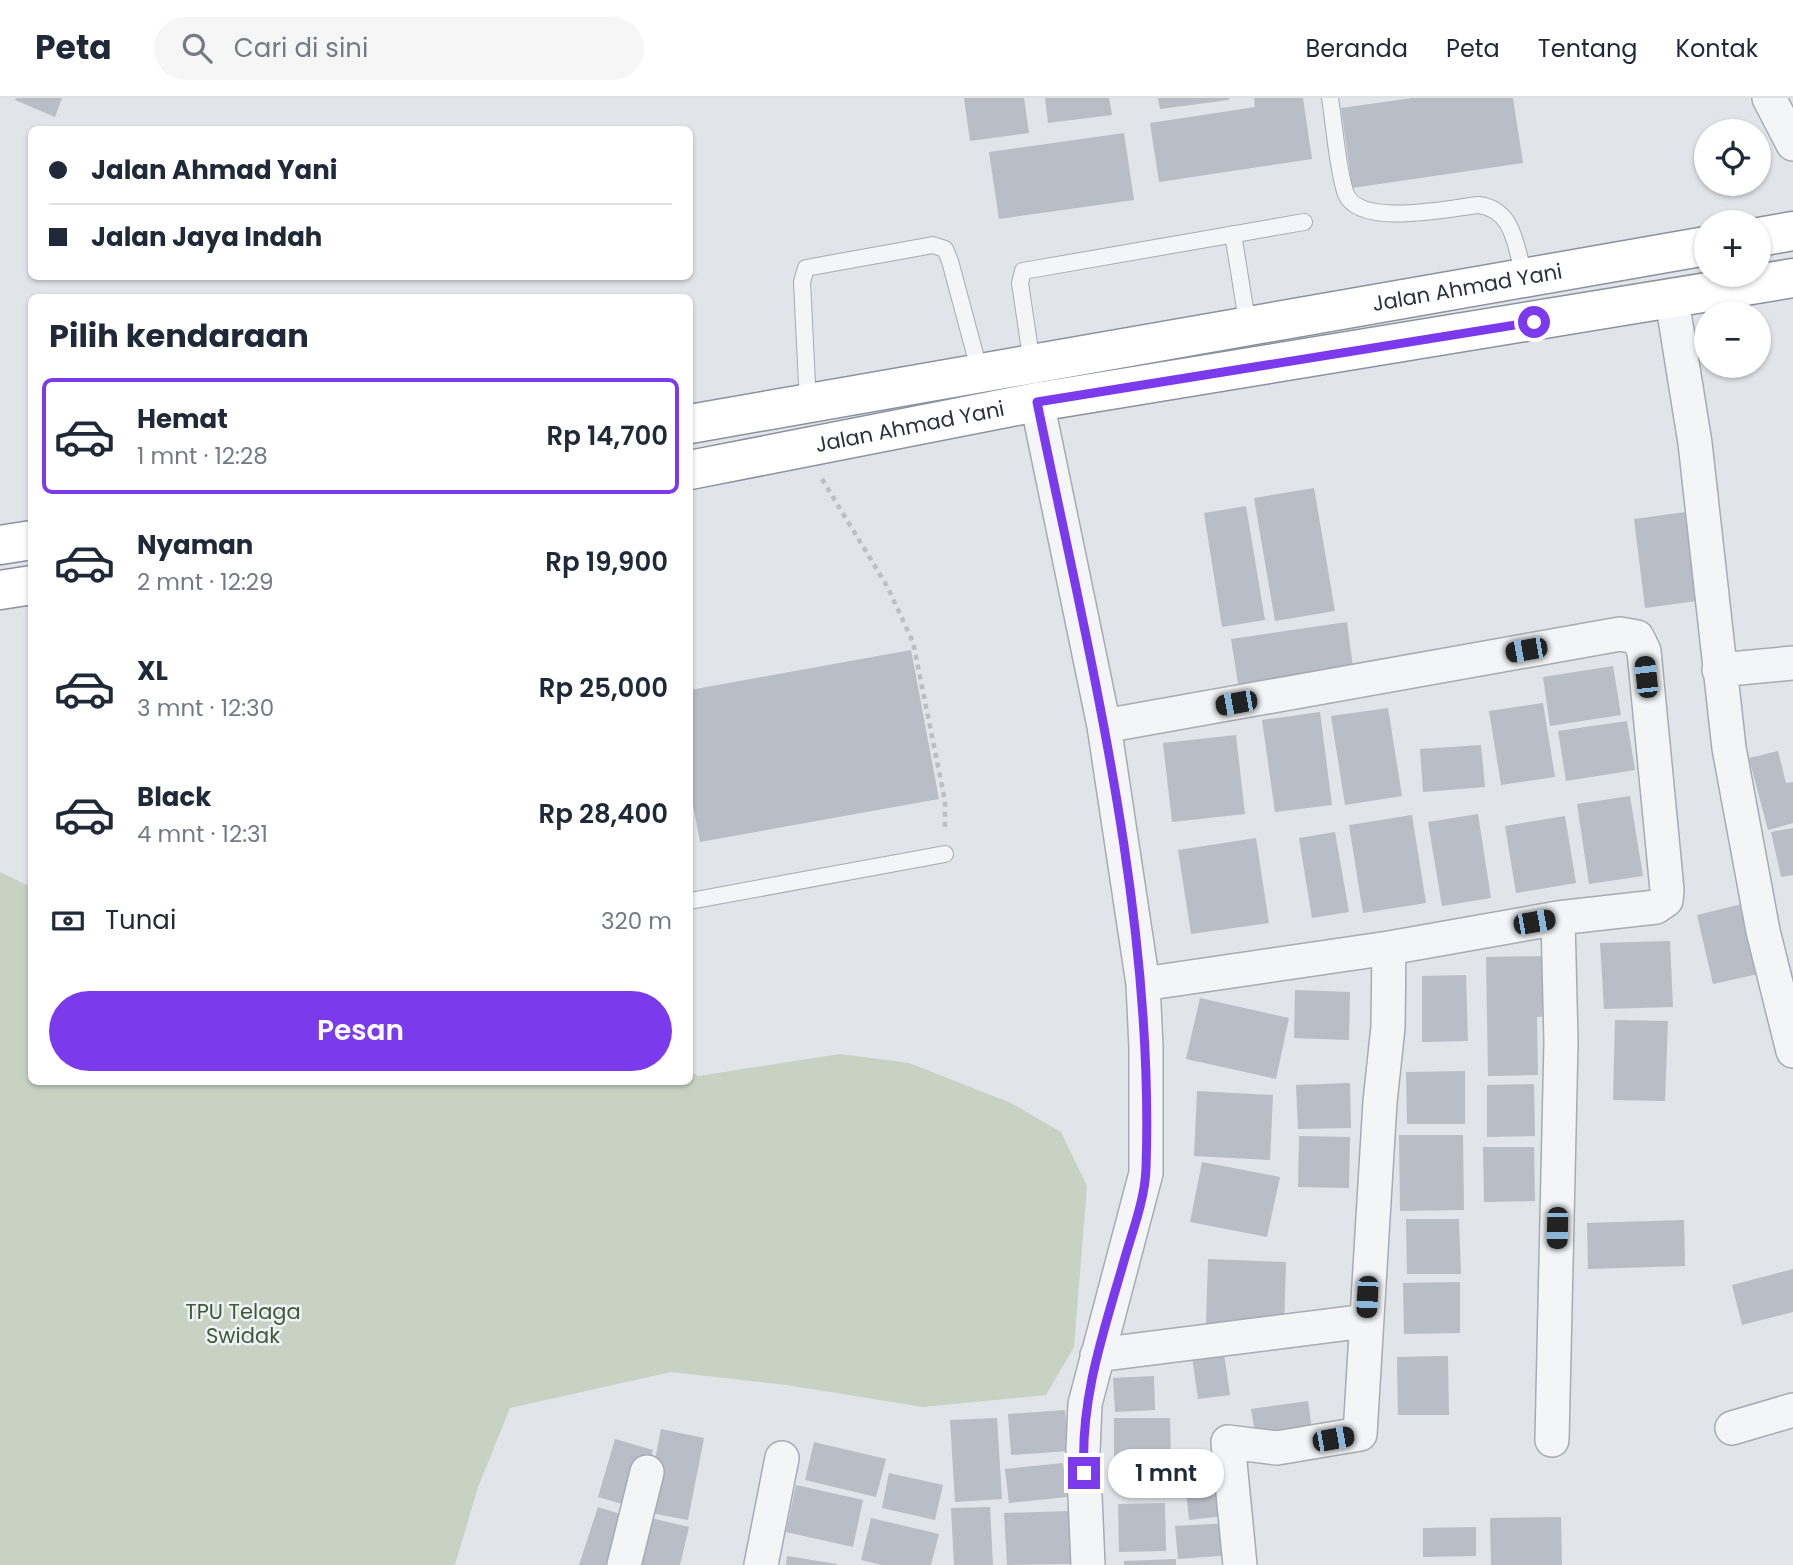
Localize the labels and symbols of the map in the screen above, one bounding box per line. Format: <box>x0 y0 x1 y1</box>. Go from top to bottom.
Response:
street label: Jalan Ahmad Yani <box>1370 256 1564 318</box>
route start <box>1518 306 1550 338</box>
street label: Jalan Ahmad Yani <box>813 394 1007 459</box>
car <box>1504 636 1549 664</box>
car <box>1634 655 1659 699</box>
car <box>1214 689 1259 717</box>
car <box>1512 908 1557 936</box>
car <box>1547 1207 1568 1249</box>
car <box>1356 1275 1379 1319</box>
park label: TPU Telaga Swidak <box>185 1297 301 1350</box>
car <box>1311 1425 1356 1453</box>
callout: 1 mnt <box>1108 1448 1224 1498</box>
route end <box>1068 1457 1100 1489</box>

